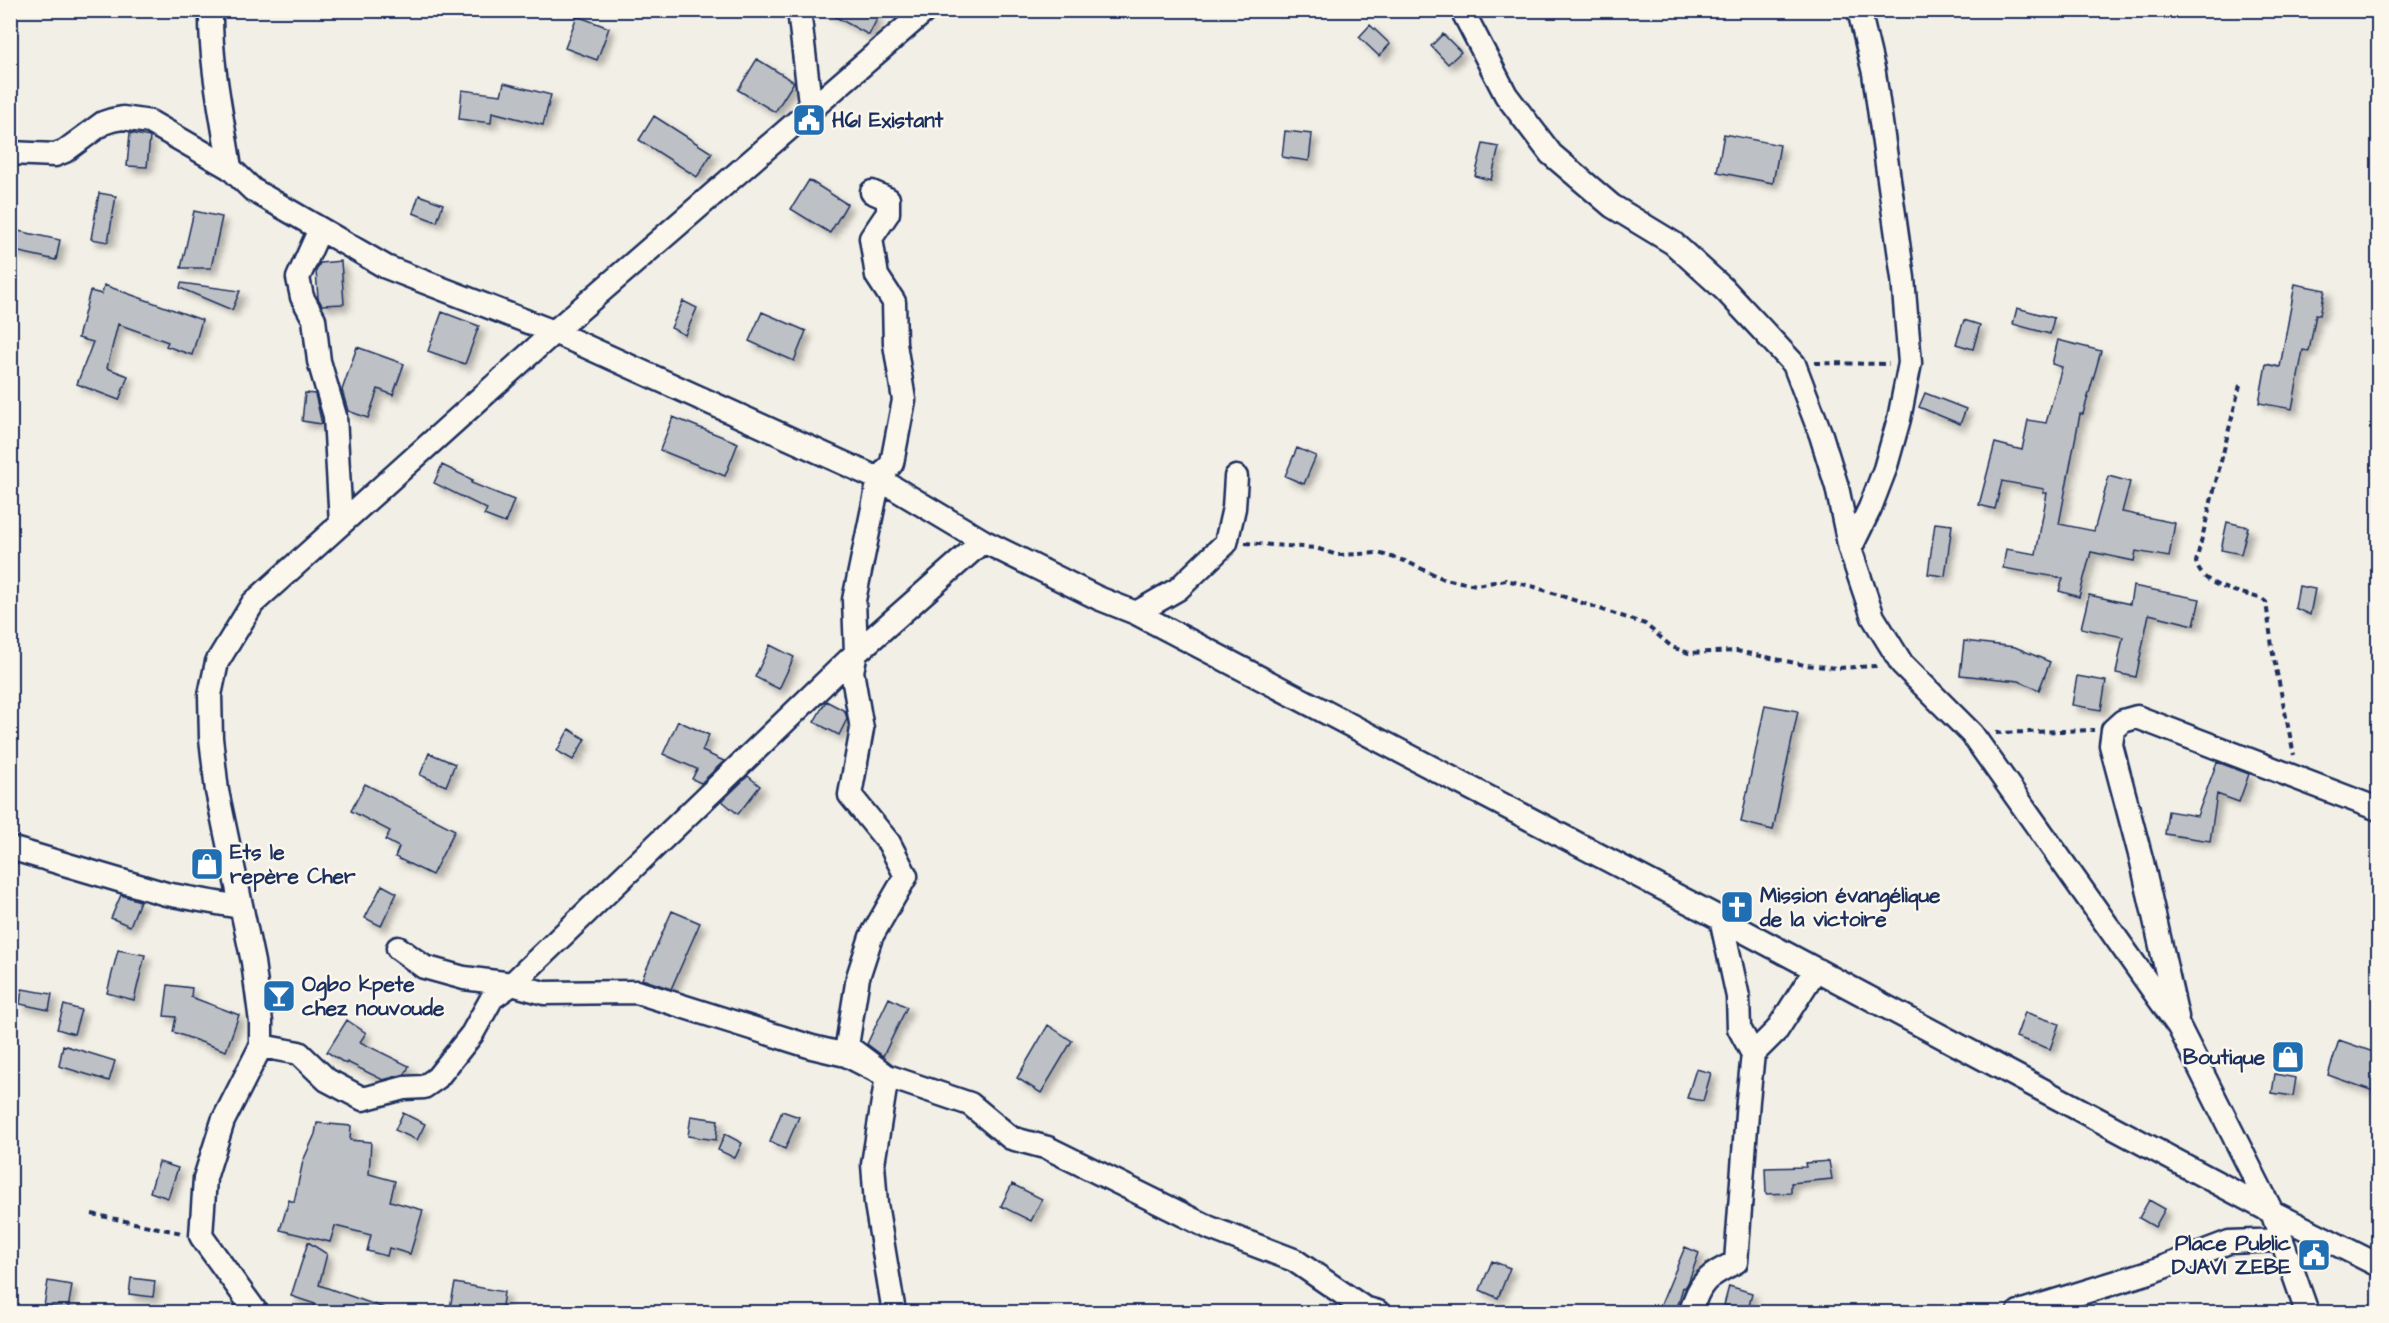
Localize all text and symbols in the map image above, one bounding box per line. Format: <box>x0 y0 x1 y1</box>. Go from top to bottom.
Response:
public building icon: H61 Existant <box>791 102 827 138</box>
place label: H61 Existant <box>832 106 944 135</box>
place label: Ets le repère Cher <box>230 838 356 892</box>
shop icon: Ets le repère Cher <box>189 846 225 882</box>
place label: Mission évangélique de la victoire <box>1759 881 1941 934</box>
church icon: Mission évangélique de la victoire <box>1719 889 1755 925</box>
place label: Ogbo kpete chez nouvoude <box>302 970 445 1023</box>
bar icon: Ogbo kpete chez nouvoude <box>261 978 297 1014</box>
shop icon: Boutique <box>2270 1039 2306 1075</box>
place label: Boutique <box>2183 1043 2266 1073</box>
place label: Place Public DJAVI ZEBE <box>2172 1229 2292 1282</box>
public building icon: Place Public DJAVI ZEBE <box>2296 1237 2332 1273</box>

